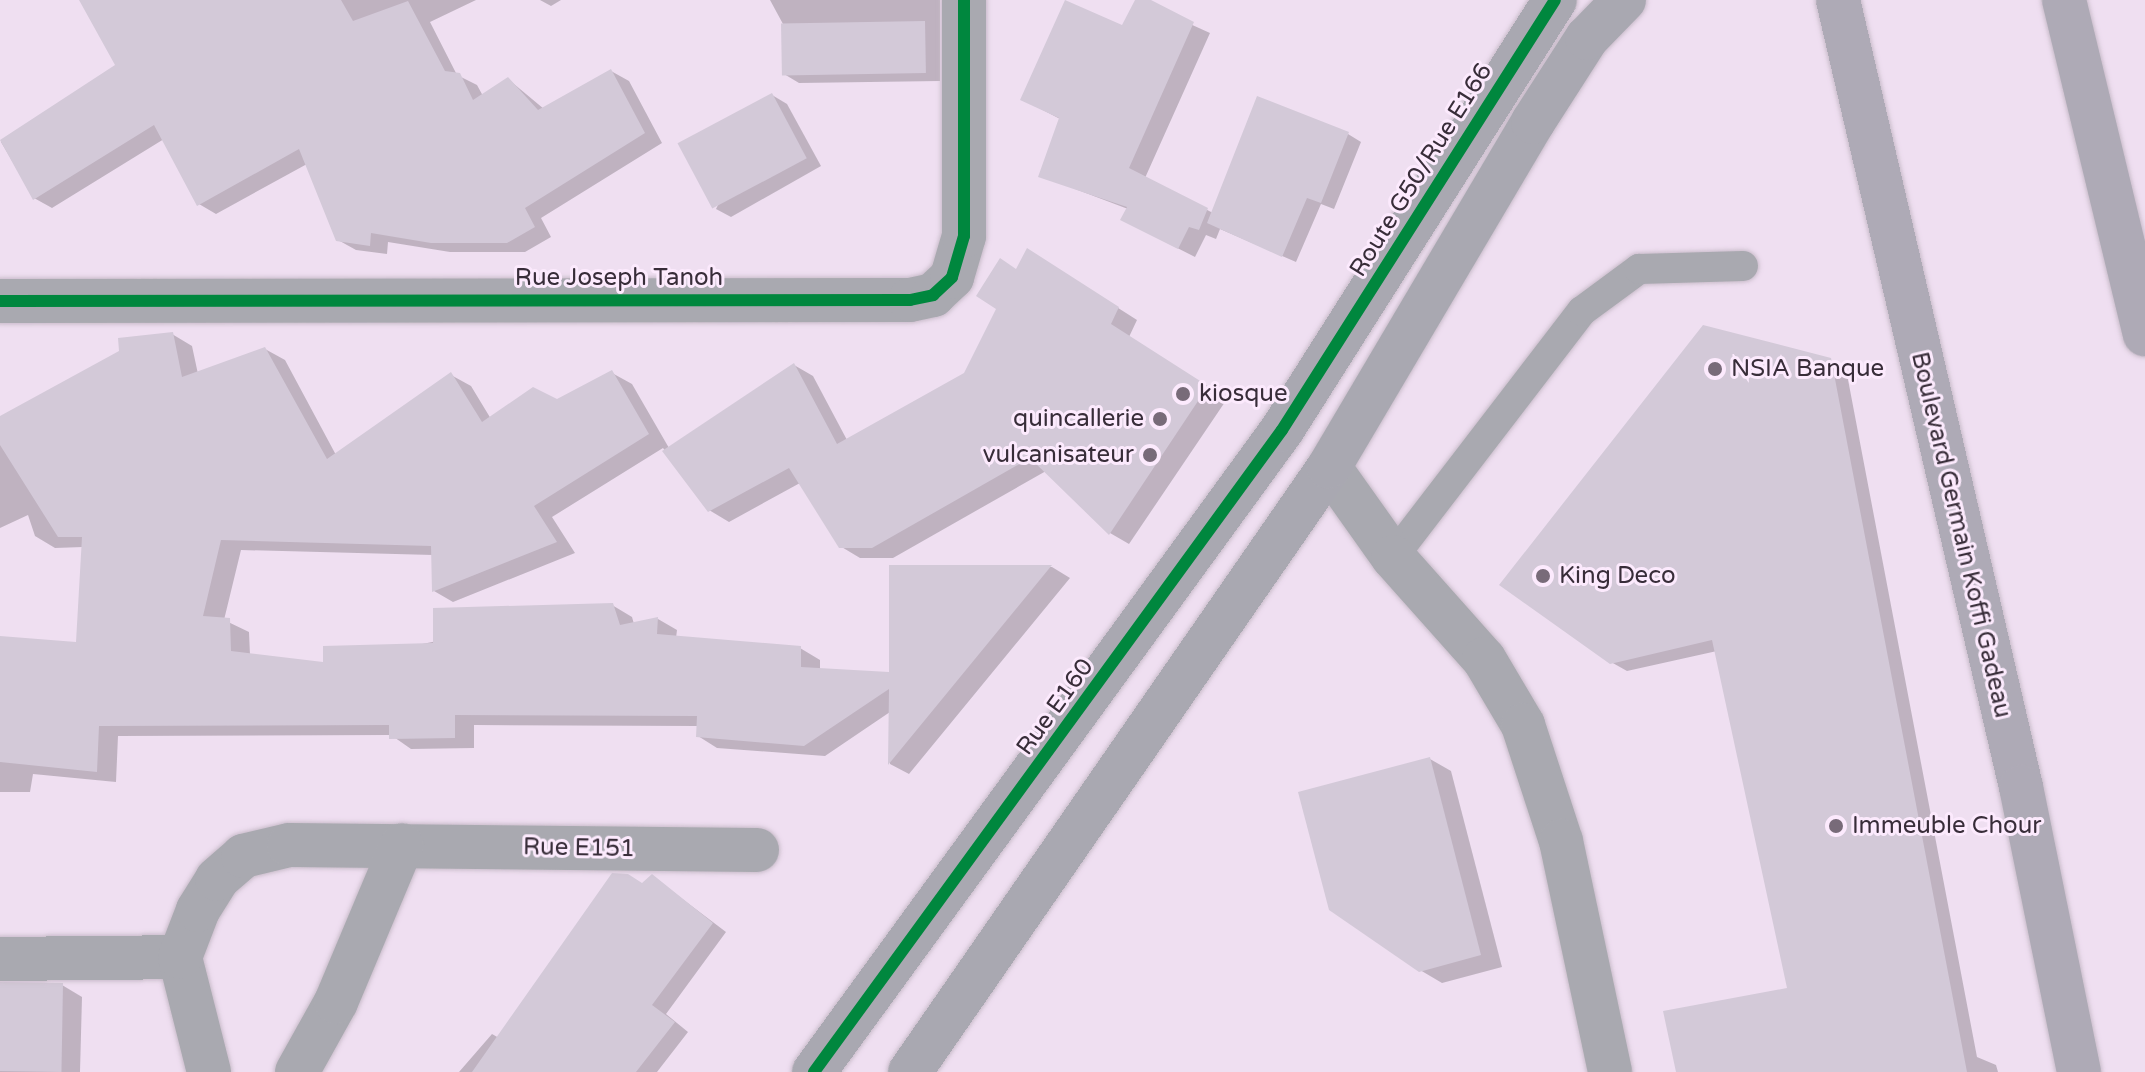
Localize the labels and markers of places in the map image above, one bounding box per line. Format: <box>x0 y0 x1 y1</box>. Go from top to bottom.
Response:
place label: NSIA Banque <box>1731 355 1884 383</box>
marker: NSIA Banque <box>1706 360 1724 378</box>
place label: kiosque <box>1199 380 1288 408</box>
marker: kiosque <box>1174 385 1192 403</box>
place label: quincallerie <box>1013 405 1144 433</box>
marker: quincallerie <box>1151 410 1169 428</box>
place label: vulcanisateur <box>983 441 1134 469</box>
marker: vulcanisateur <box>1141 446 1159 464</box>
place label: King Deco <box>1559 562 1675 590</box>
marker: King Deco <box>1534 567 1552 585</box>
place label: Immeuble Chour <box>1852 812 2042 840</box>
marker: Immeuble Chour <box>1827 817 1845 835</box>

